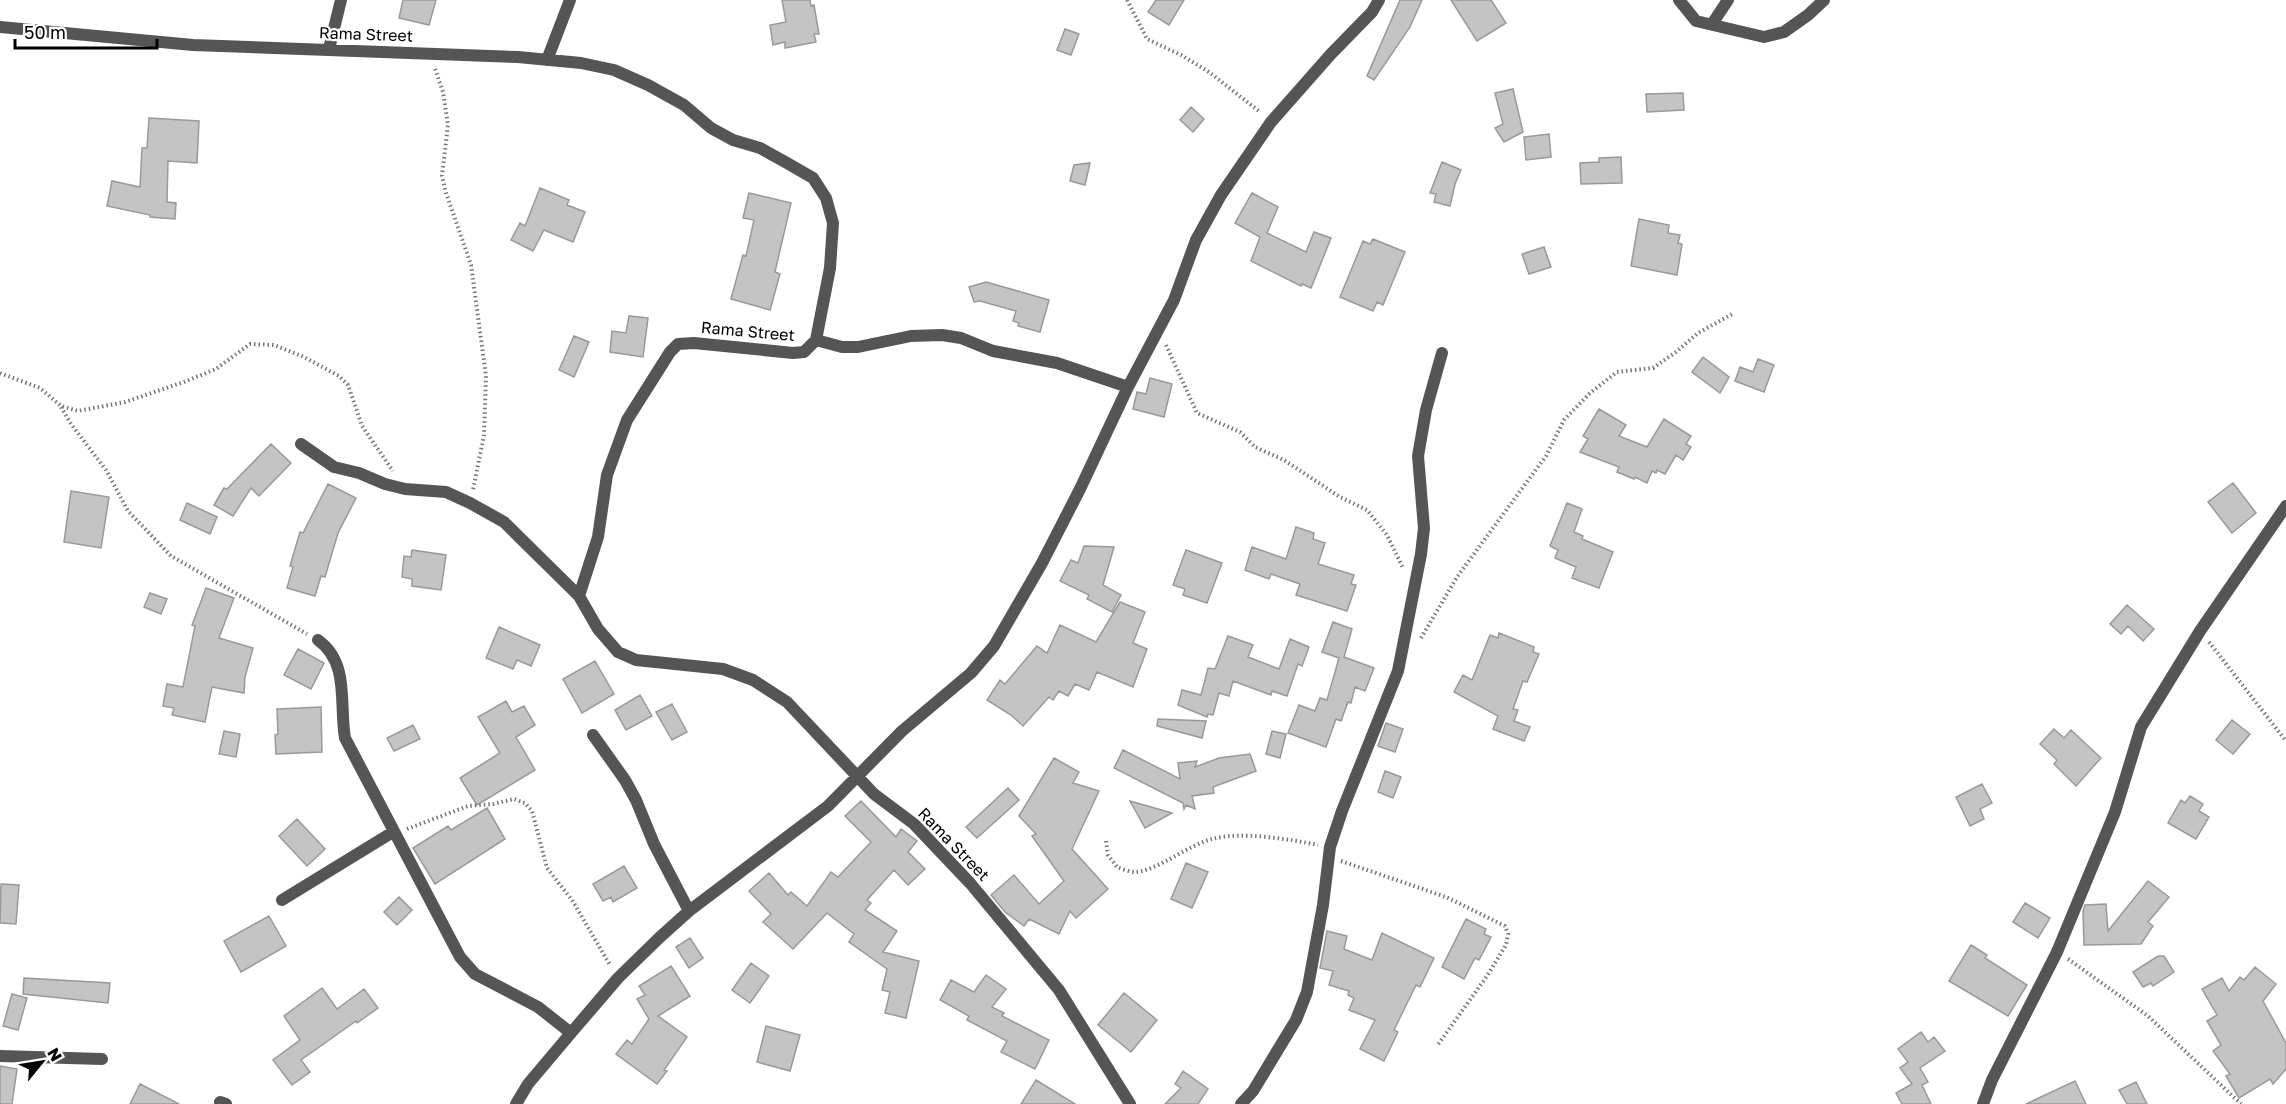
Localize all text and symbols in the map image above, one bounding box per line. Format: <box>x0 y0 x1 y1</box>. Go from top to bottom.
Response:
scale bar <box>15 12 158 50</box>
text: 50 m <box>24 21 66 43</box>
street label: Rama Street <box>319 22 413 46</box>
street label: Rama Street <box>700 317 796 345</box>
street label: Rama Street <box>914 803 994 885</box>
north arrow <box>12 1032 72 1092</box>
text: N <box>43 1044 67 1065</box>

